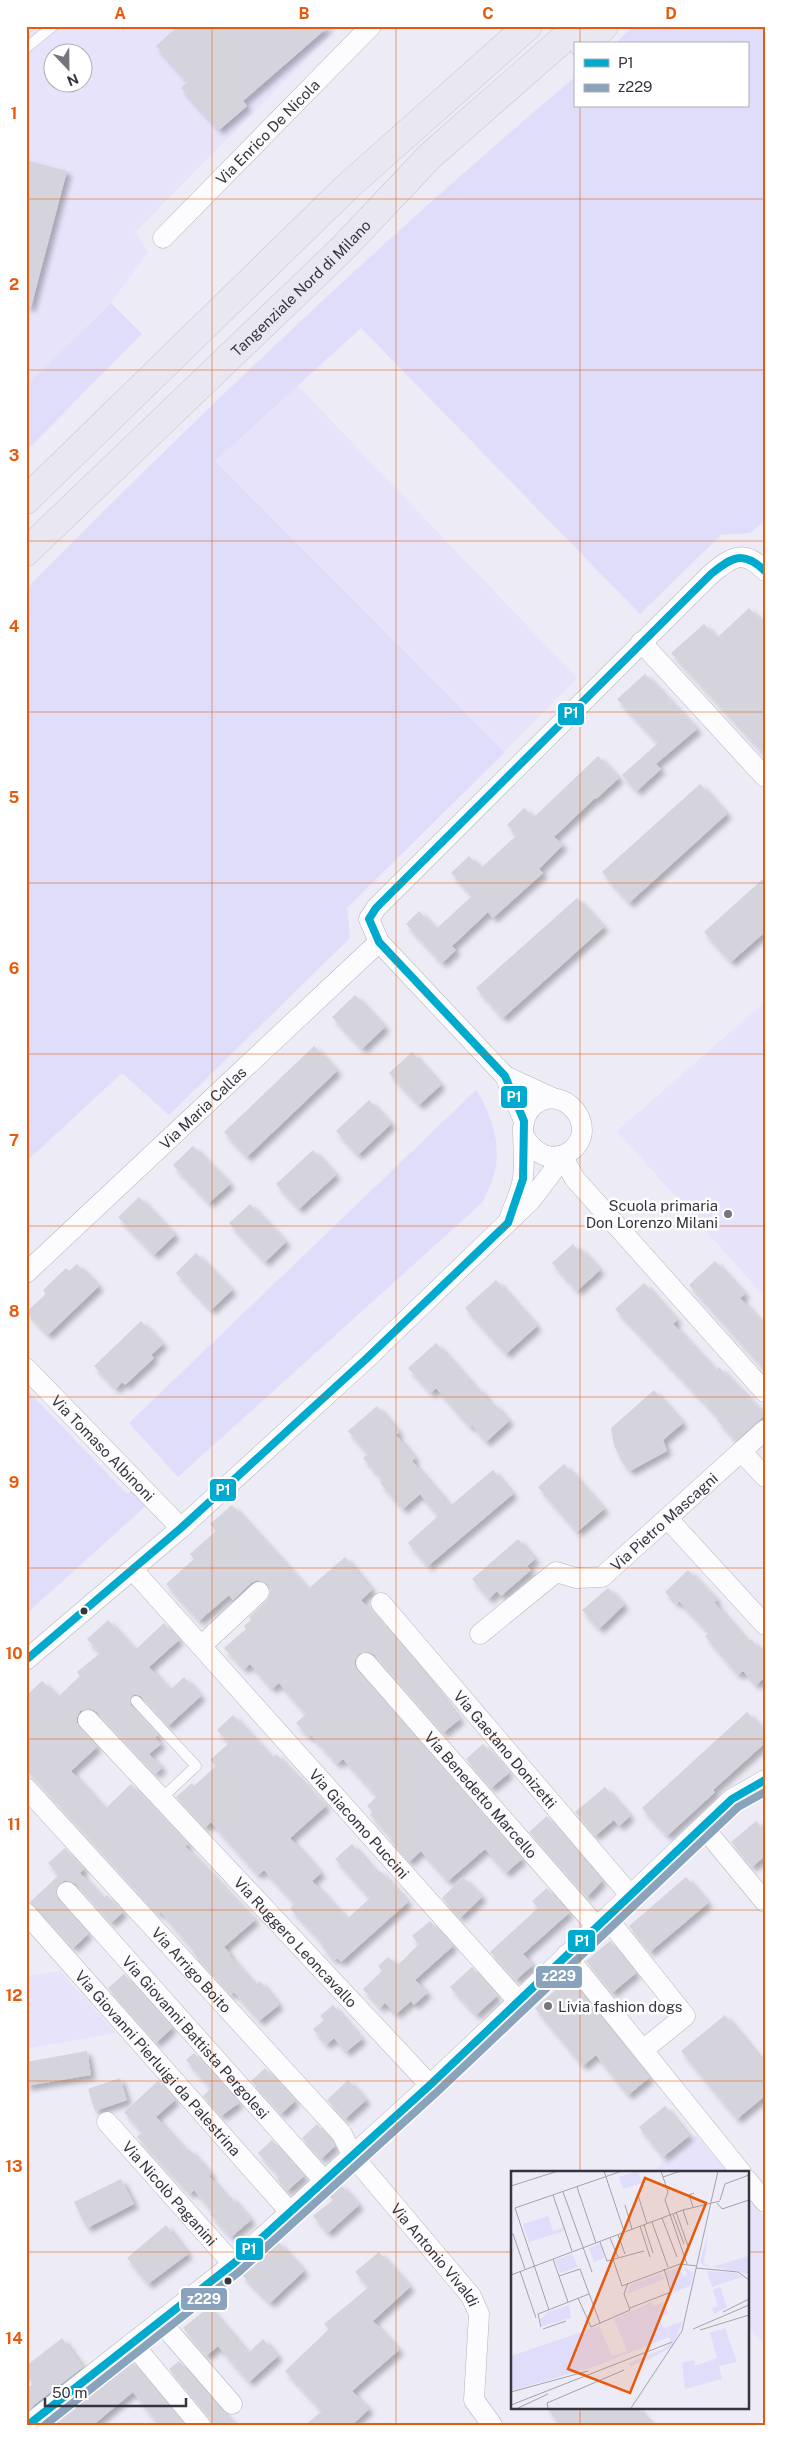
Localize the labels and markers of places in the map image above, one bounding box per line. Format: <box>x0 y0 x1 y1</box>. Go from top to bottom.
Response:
place label: Scuola primaria Don Lorenzo Milani <box>586 1197 718 1231</box>
marker: Scuola primaria Don Lorenzo Milani <box>722 1208 734 1220</box>
unlabelled marker <box>79 1606 89 1616</box>
place label: Livia fashion dogs <box>558 1998 682 2015</box>
marker: Livia fashion dogs <box>542 2000 554 2012</box>
unlabelled marker <box>223 2276 233 2286</box>

